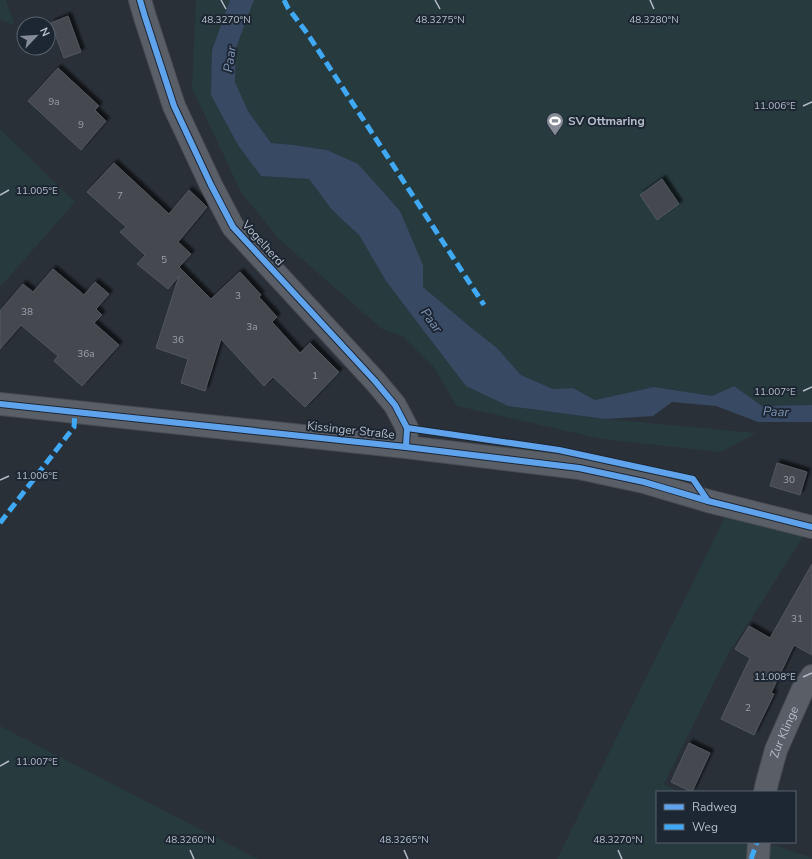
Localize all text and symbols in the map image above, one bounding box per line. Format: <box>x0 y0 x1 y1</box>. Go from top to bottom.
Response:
text: 48.3270°N <box>201 13 251 27</box>
text: 48.3275°N <box>415 13 465 27</box>
text: 48.3280°N <box>629 13 679 27</box>
north arrow <box>16 16 56 56</box>
text: N <box>36 25 53 39</box>
water label: Paar <box>219 45 241 73</box>
house number: 9a <box>48 95 60 109</box>
text: 11.006°E <box>754 99 796 113</box>
sports icon: SV Ottmaring <box>545 111 565 136</box>
place label: SV Ottmaring <box>568 113 645 129</box>
house number: 9 <box>78 118 84 132</box>
text: 11.005°E <box>16 184 58 198</box>
house number: 7 <box>117 189 123 203</box>
street label: Vogelherd <box>238 216 288 269</box>
house number: 5 <box>161 253 167 267</box>
house number: 3 <box>235 289 241 303</box>
house number: 38 <box>21 305 33 319</box>
water label: Paar <box>416 305 446 337</box>
house number: 3a <box>246 320 258 334</box>
house number: 36 <box>172 333 184 347</box>
house number: 36a <box>77 347 95 361</box>
house number: 1 <box>312 369 318 383</box>
text: 11.007°E <box>754 385 796 399</box>
water label: Paar <box>762 403 790 421</box>
street label: Kissinger Straße <box>306 417 396 443</box>
text: 11.006°E <box>16 469 58 483</box>
house number: 30 <box>783 473 795 487</box>
house number: 31 <box>791 612 803 626</box>
text: 11.008°E <box>754 670 796 684</box>
house number: 2 <box>745 701 751 715</box>
street label: Zur Klinge <box>766 704 802 760</box>
text: 11.007°E <box>16 755 58 769</box>
legend <box>656 791 796 843</box>
text: Radweg <box>692 799 737 815</box>
text: Weg <box>692 819 718 835</box>
text: 48.3260°N <box>165 833 215 847</box>
text: 48.3265°N <box>379 833 429 847</box>
text: 48.3270°N <box>593 833 643 847</box>

